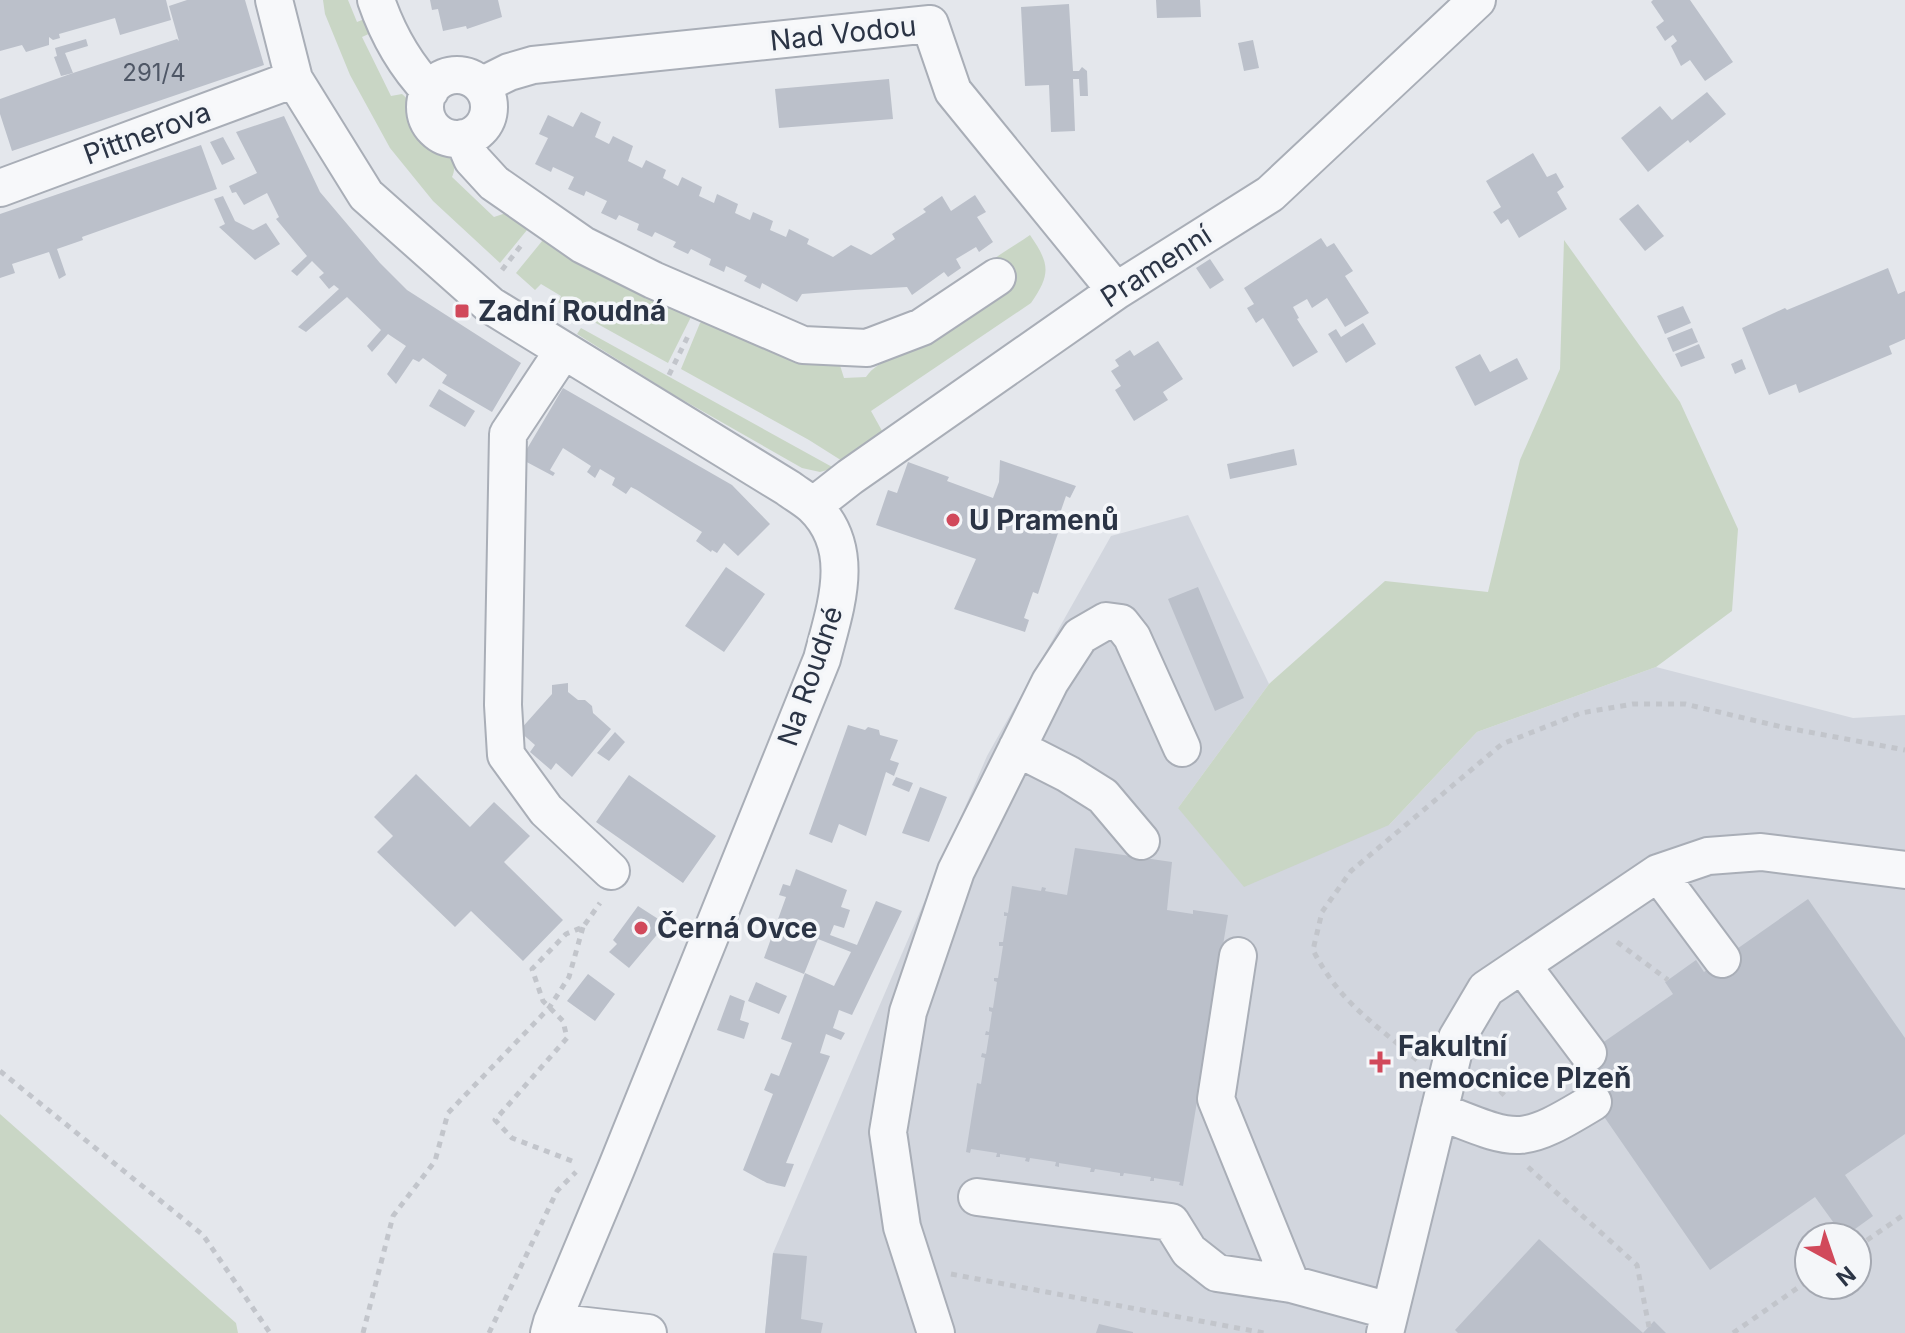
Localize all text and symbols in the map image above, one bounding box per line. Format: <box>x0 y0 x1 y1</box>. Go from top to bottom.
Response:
street label: Nad Vodou <box>768 8 918 58</box>
house number: 291/4 <box>122 58 186 87</box>
street label: Pittnerova <box>79 94 215 172</box>
street label: Pramenní <box>1094 218 1218 314</box>
place label: Zadní Roudná <box>478 294 666 328</box>
marker: Zadní Roudná <box>453 302 471 320</box>
place label: U Pramenů <box>969 503 1119 537</box>
marker: U Pramenů <box>944 511 962 529</box>
street label: Na Roudné <box>770 602 850 750</box>
place label: Černá Ovce <box>657 911 817 945</box>
marker: Černá Ovce <box>632 919 650 937</box>
place label: Fakultní nemocnice Plzeň <box>1398 1029 1631 1095</box>
marker: Fakultní nemocnice Plzeň <box>1369 1051 1391 1073</box>
north arrow <box>1793 1221 1873 1301</box>
text: N <box>1831 1261 1861 1292</box>

